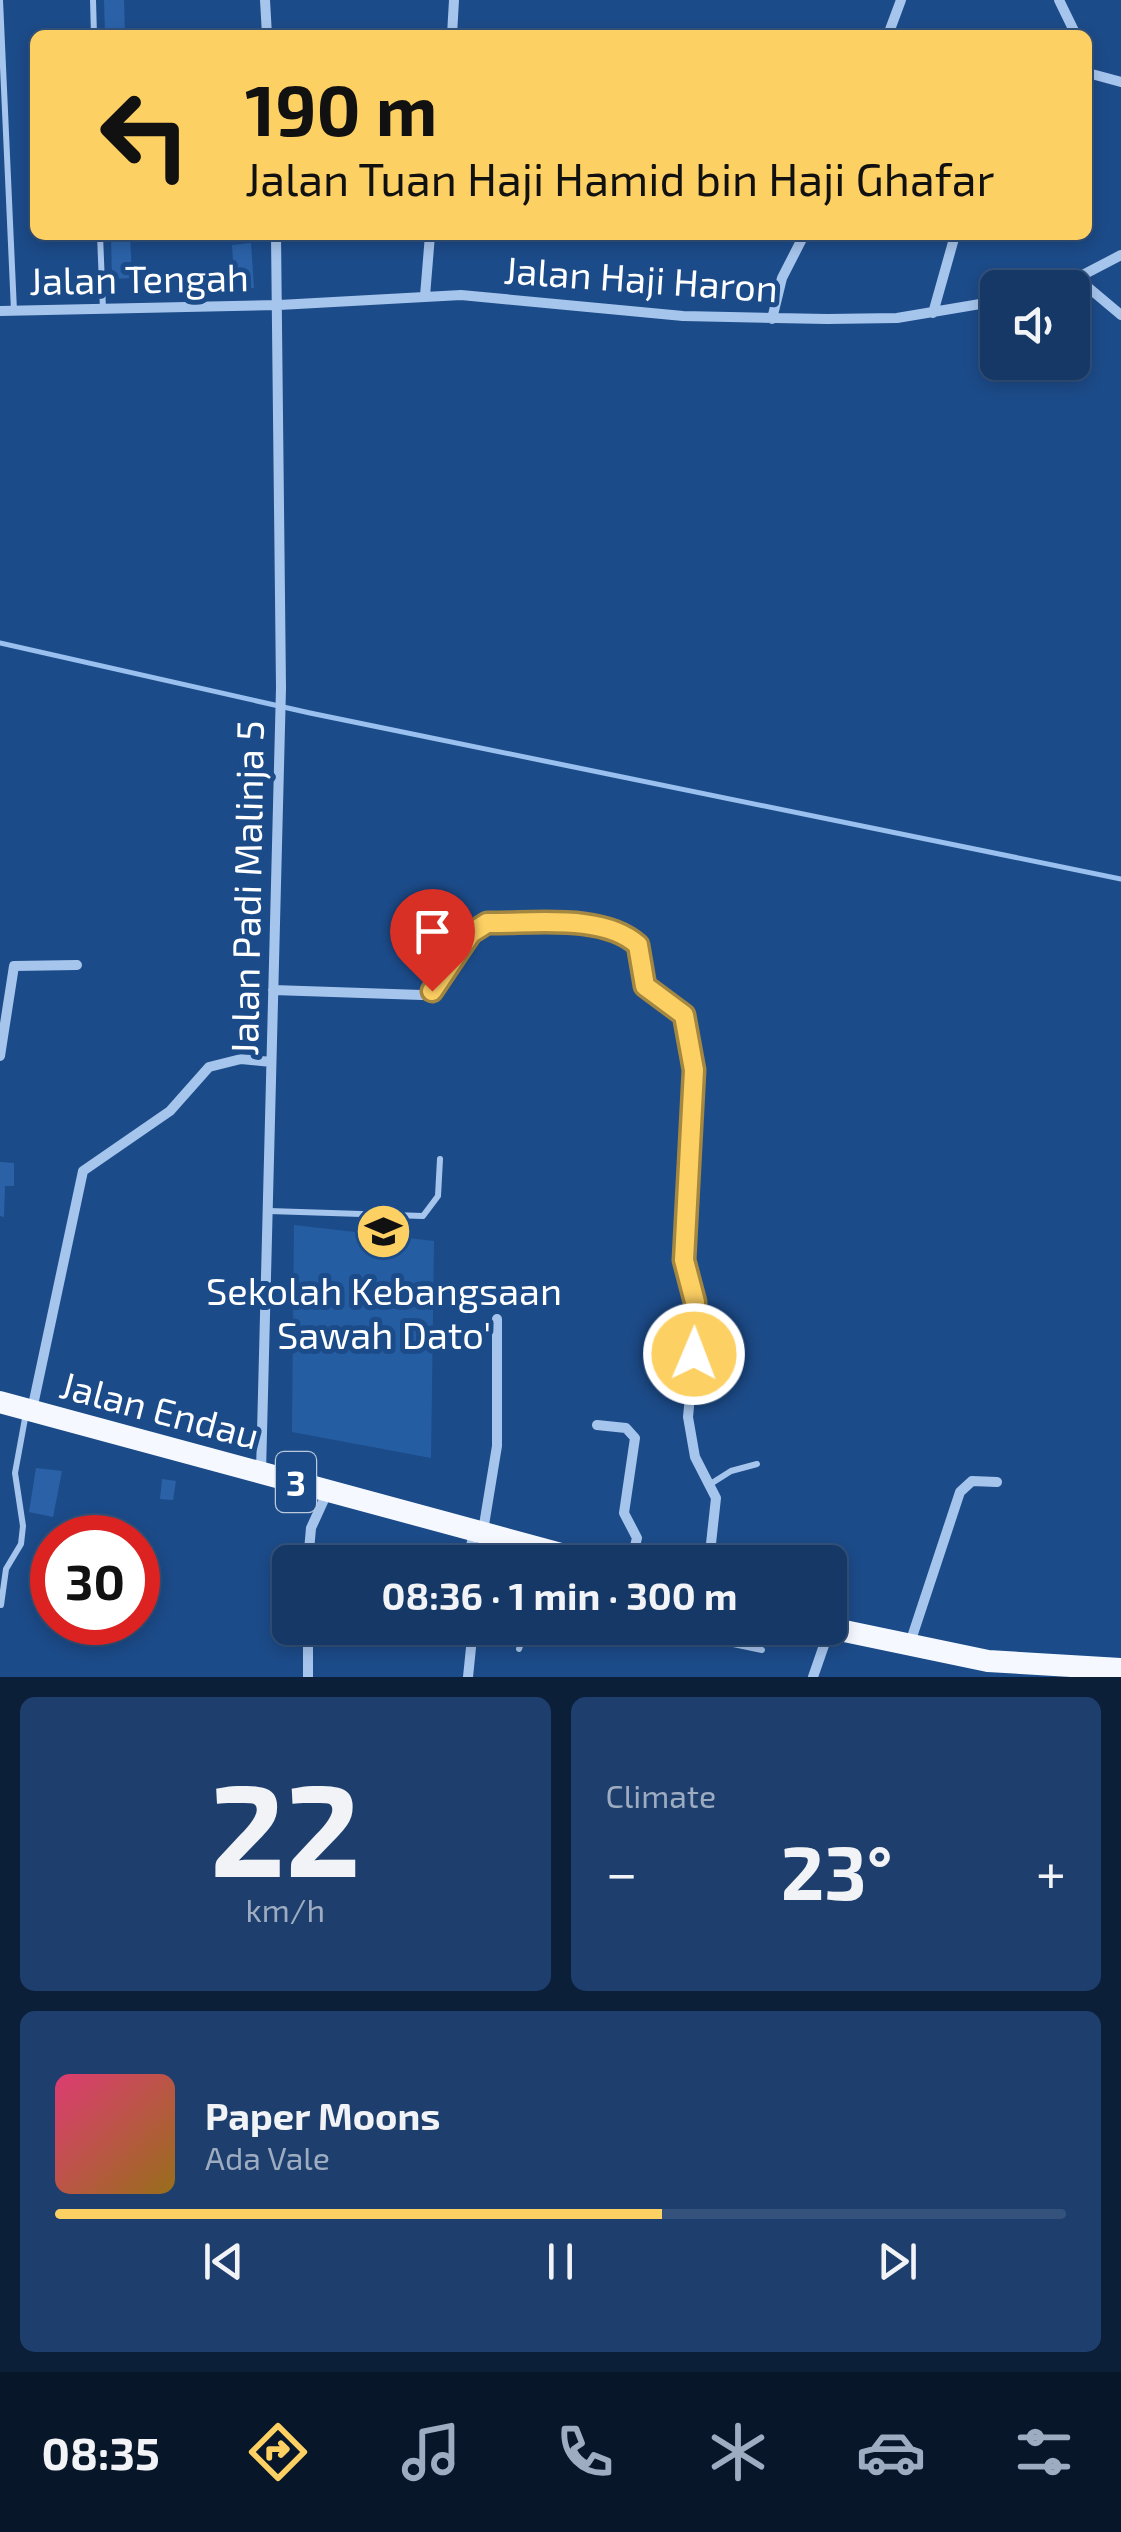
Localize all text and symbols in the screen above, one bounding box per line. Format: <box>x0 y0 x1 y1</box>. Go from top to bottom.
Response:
text: 190 m <box>245 66 438 150</box>
icon: left <box>80 70 210 200</box>
text: Jalan Tuan Haji Hamid bin Haji Ghafar <box>245 151 994 205</box>
street label: Jalan Haji Haron <box>502 245 780 311</box>
street label: Jalan Tengah <box>29 253 249 303</box>
map controls <box>980 270 1090 380</box>
button: sound <box>980 270 1090 380</box>
street label: Jalan Padi Malinja 5 <box>220 720 272 1056</box>
pin <box>390 889 475 992</box>
icon: arrive <box>405 904 460 959</box>
school or university icon: Sekolah Kebangsaan Sawah Dato' <box>354 1202 414 1262</box>
place label: Sekolah Kebangsaan Sawah Dato' <box>206 1267 562 1357</box>
position arrow <box>642 1302 746 1406</box>
street label: Jalan Endau <box>55 1360 265 1458</box>
road number: 3 <box>276 1452 316 1512</box>
speed limit sign: 30 <box>30 1515 160 1645</box>
text: 08:36 · 1 min · 300 m <box>382 1572 737 1618</box>
text: 22 <box>210 1747 361 1903</box>
text: Climate <box>606 1776 716 1814</box>
text: 23° <box>781 1825 893 1915</box>
text: − <box>606 1838 638 1904</box>
text: + <box>1036 1838 1066 1904</box>
text: km/h <box>246 1890 325 1928</box>
text: Paper Moons <box>205 2092 441 2138</box>
text: Ada Vale <box>205 2138 330 2176</box>
icon: previous <box>196 2234 251 2289</box>
icon: pause <box>533 2234 588 2289</box>
icon: next <box>870 2234 925 2289</box>
icon: directions <box>243 2417 313 2487</box>
icon: music <box>396 2417 466 2487</box>
icon: phone <box>550 2417 620 2487</box>
icon: climate <box>703 2417 773 2487</box>
icon: car <box>856 2417 926 2487</box>
icon: filters <box>1009 2417 1079 2487</box>
text: 08:35 <box>42 2425 160 2479</box>

